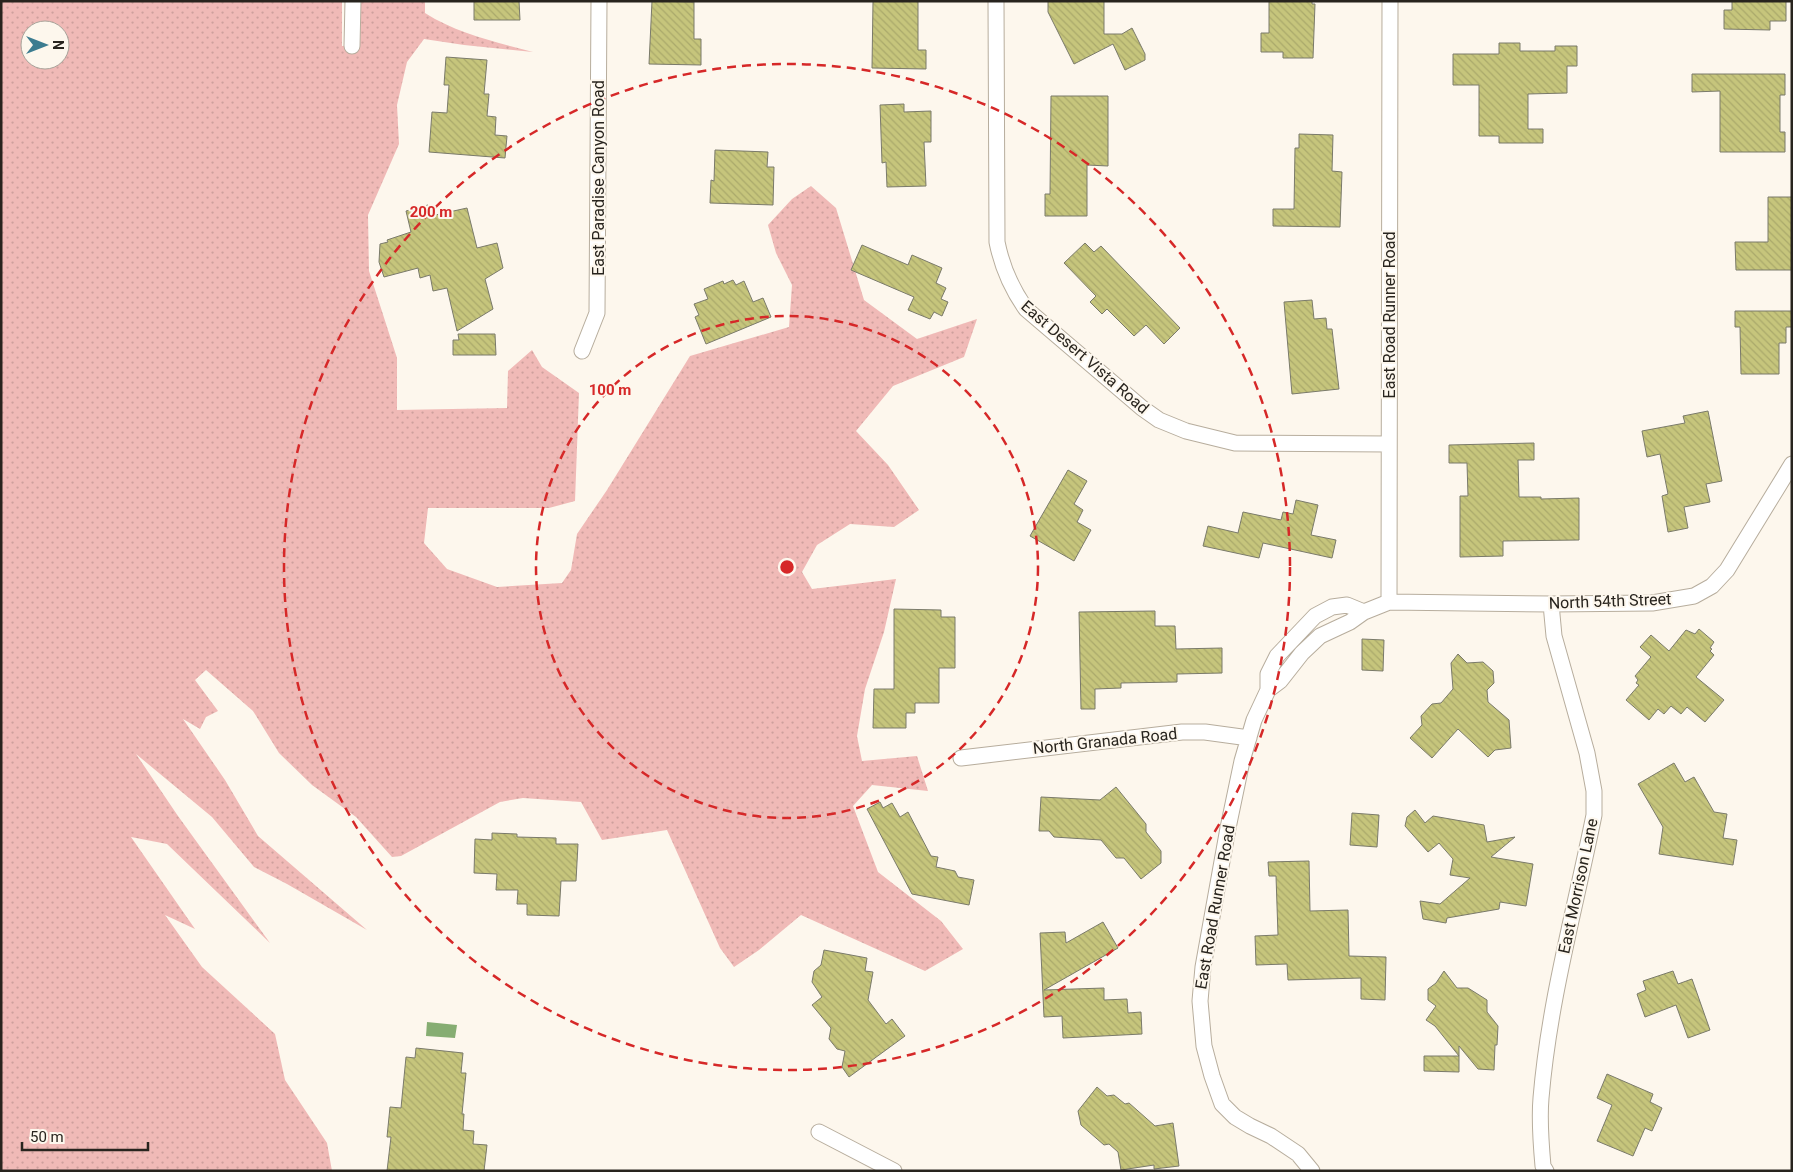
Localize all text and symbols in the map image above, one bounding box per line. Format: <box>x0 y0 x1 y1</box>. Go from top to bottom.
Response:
north arrow <box>20 20 70 70</box>
text: N <box>50 40 66 50</box>
street label: East Paradise Canyon Road <box>589 80 608 276</box>
text: 200 m <box>410 203 452 221</box>
street label: East Road Runner Road <box>1380 232 1399 398</box>
street label: East Desert Vista Road <box>1017 296 1153 418</box>
text: 100 m <box>589 381 631 399</box>
centre of rings <box>778 558 796 576</box>
street label: North 54th Street <box>1548 589 1672 613</box>
street label: North Granada Road <box>1032 724 1178 758</box>
street label: East Morrison Lane <box>1554 817 1602 955</box>
street label: East Road Runner Road <box>1191 823 1239 991</box>
scale bar <box>22 1120 149 1152</box>
text: 50 m <box>30 1128 64 1146</box>

